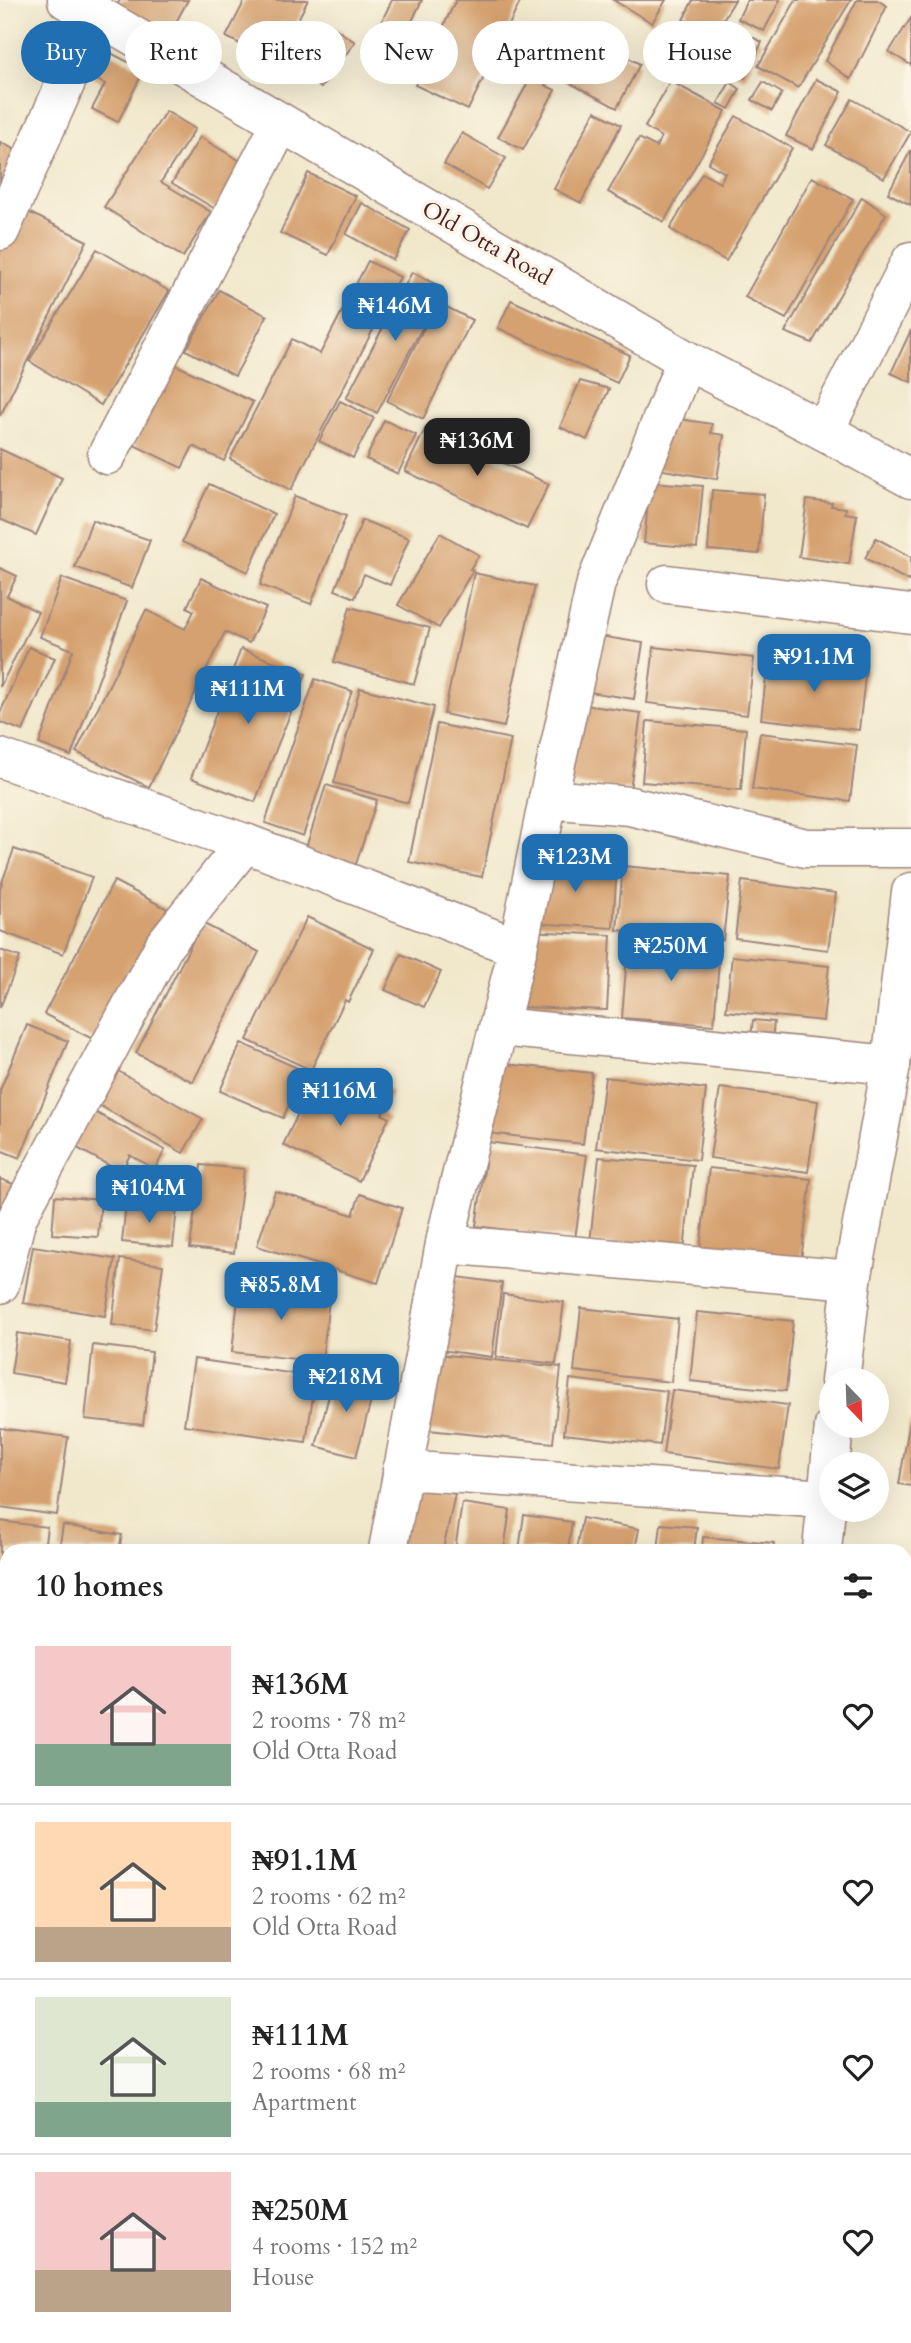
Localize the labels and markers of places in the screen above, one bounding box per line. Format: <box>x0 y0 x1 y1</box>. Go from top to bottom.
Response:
pin: ₦146M <box>346 284 444 343</box>
pin: ₦136M <box>428 419 526 478</box>
pin: ₦91.1M <box>757 634 871 694</box>
pin: ₦111M <box>199 666 297 726</box>
pin: ₦123M <box>526 834 624 894</box>
pin: ₦250M <box>622 923 720 983</box>
pin: ₦116M <box>291 1068 389 1128</box>
pin: ₦104M <box>100 1166 198 1225</box>
pin: ₦85.8M <box>224 1262 338 1322</box>
pin: ₦218M <box>297 1354 395 1414</box>

